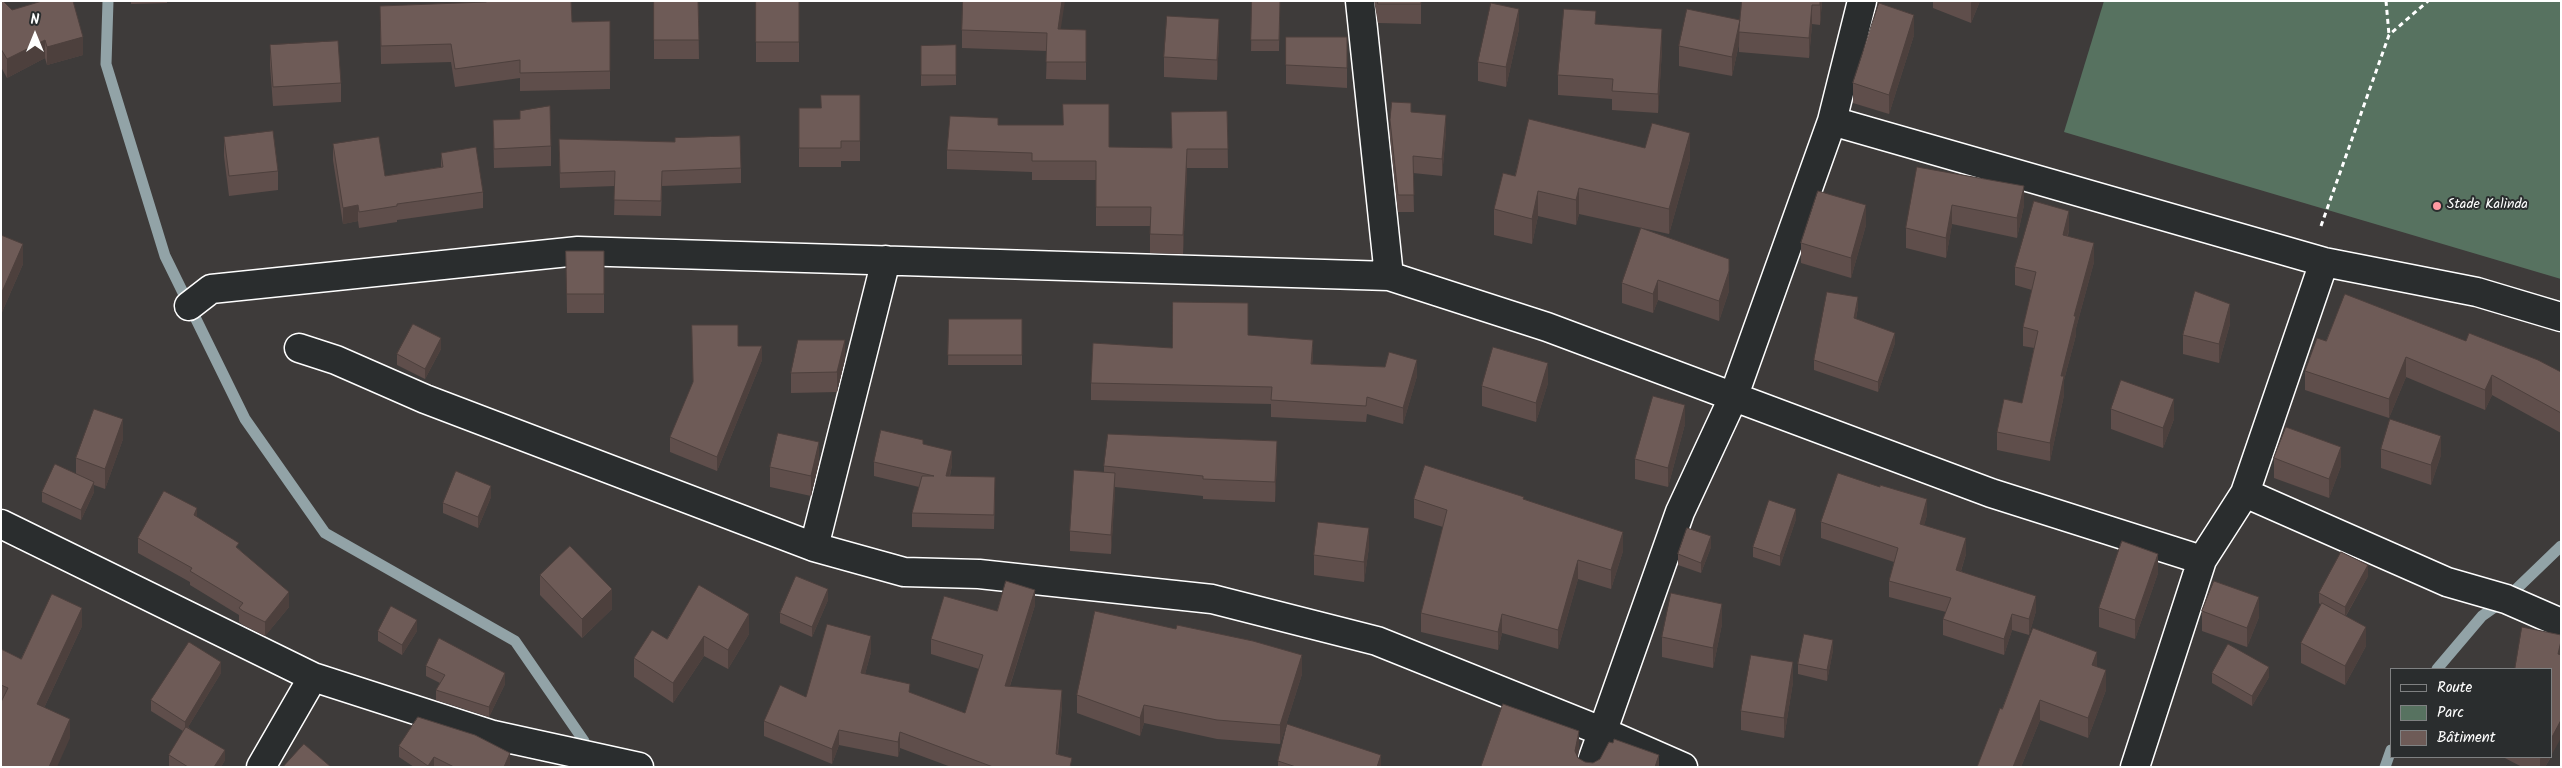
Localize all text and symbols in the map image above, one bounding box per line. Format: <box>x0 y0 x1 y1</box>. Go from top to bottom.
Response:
text: N <box>31 9 39 31</box>
north arrow <box>10 10 60 60</box>
place label: Stade Kalinda <box>2447 198 2528 214</box>
marker: Stade Kalinda <box>2431 200 2443 212</box>
legend <box>2390 668 2552 758</box>
text: Route <box>2437 676 2472 700</box>
text: Parc <box>2437 701 2464 725</box>
text: Bâtiment <box>2437 726 2496 750</box>

